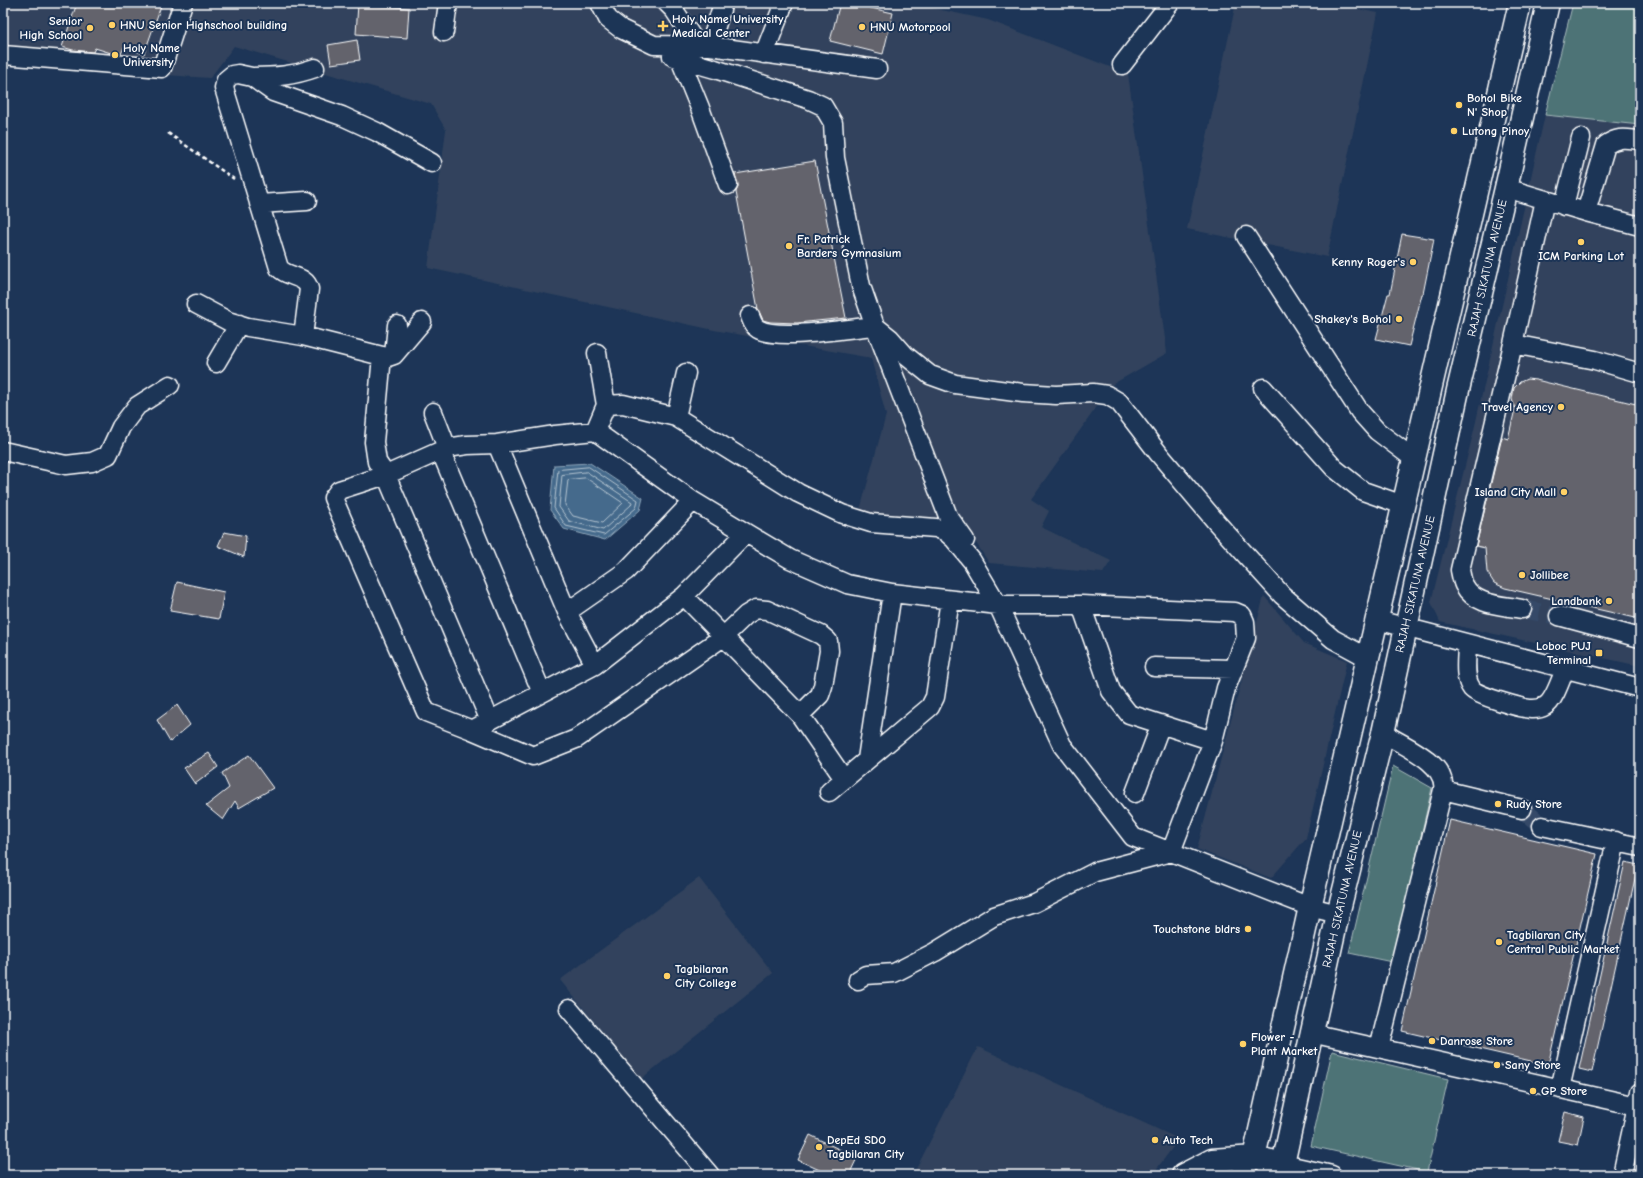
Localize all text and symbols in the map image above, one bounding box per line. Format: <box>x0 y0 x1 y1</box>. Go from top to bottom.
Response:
place label: Holy Name University Medical Center <box>672 12 784 40</box>
place label: Senior High School <box>20 14 82 42</box>
place label: HNU Senior Highschool building <box>120 18 287 32</box>
marker: HNU Senior Highschool building <box>107 20 117 30</box>
marker: Holy Name University Medical Center <box>657 20 669 32</box>
place label: HNU Motorpool <box>870 20 951 34</box>
marker: HNU Motorpool <box>857 22 867 32</box>
marker: Senior High School <box>85 23 95 33</box>
place label: Holy Name University <box>123 41 180 69</box>
marker: Holy Name University <box>110 50 120 60</box>
place label: Bohol Bike N' Shop <box>1467 91 1522 119</box>
marker: Bohol Bike N' Shop <box>1454 100 1464 110</box>
place label: Lutong Pinoy <box>1462 124 1530 138</box>
marker: Lutong Pinoy <box>1449 126 1459 136</box>
street label: RAJAH SIKATUNA AVENUE <box>1464 198 1510 338</box>
place label: Fr. Patrick Barders Gymnasium <box>797 232 901 260</box>
marker: ICM Parking Lot <box>1576 237 1586 247</box>
marker: Fr. Patrick Barders Gymnasium <box>784 241 794 251</box>
place label: ICM Parking Lot <box>1538 249 1625 263</box>
place label: Kenny Roger's <box>1331 255 1405 269</box>
marker: Kenny Roger's <box>1408 257 1418 267</box>
place label: Shakey's Bohol <box>1314 312 1391 326</box>
marker: Shakey's Bohol <box>1394 314 1404 324</box>
place label: Travel Agency <box>1482 400 1554 414</box>
marker: Travel Agency <box>1556 402 1566 412</box>
place label: Island City Mall <box>1475 485 1556 499</box>
marker: Island City Mall <box>1559 487 1569 497</box>
street label: RAJAH SIKATUNA AVENUE <box>1392 514 1438 654</box>
place label: Jollibee <box>1530 568 1569 582</box>
marker: Jollibee <box>1517 570 1527 580</box>
place label: Landbank <box>1551 594 1601 608</box>
marker: Landbank <box>1604 596 1614 606</box>
place label: Loboc PUJ Terminal <box>1536 639 1591 667</box>
marker: Loboc PUJ Terminal <box>1594 648 1604 658</box>
place label: Rudy Store <box>1506 797 1562 811</box>
marker: Rudy Store <box>1493 799 1503 809</box>
street label: RAJAH SIKATUNA AVENUE <box>1319 829 1365 969</box>
place label: Touchstone bldrs <box>1153 922 1240 936</box>
marker: Touchstone bldrs <box>1243 924 1253 934</box>
place label: Tagbilaran City Central Public Market <box>1507 928 1620 956</box>
marker: Tagbilaran City Central Public Market <box>1494 937 1504 947</box>
place label: Tagbilaran City College <box>675 962 736 990</box>
marker: Tagbilaran City College <box>662 971 672 981</box>
place label: Flower - Plant Market <box>1251 1030 1318 1058</box>
place label: Danrose Store <box>1440 1034 1513 1048</box>
marker: Danrose Store <box>1427 1036 1437 1046</box>
marker: Flower - Plant Market <box>1238 1039 1248 1049</box>
place label: Sany Store <box>1505 1058 1561 1072</box>
marker: Sany Store <box>1492 1060 1502 1070</box>
place label: GP Store <box>1541 1084 1587 1098</box>
marker: GP Store <box>1528 1086 1538 1096</box>
place label: DepEd SDO Tagbilaran City <box>827 1133 905 1161</box>
place label: Auto Tech <box>1163 1133 1213 1147</box>
marker: Auto Tech <box>1150 1135 1160 1145</box>
marker: DepEd SDO Tagbilaran City <box>814 1142 824 1152</box>

